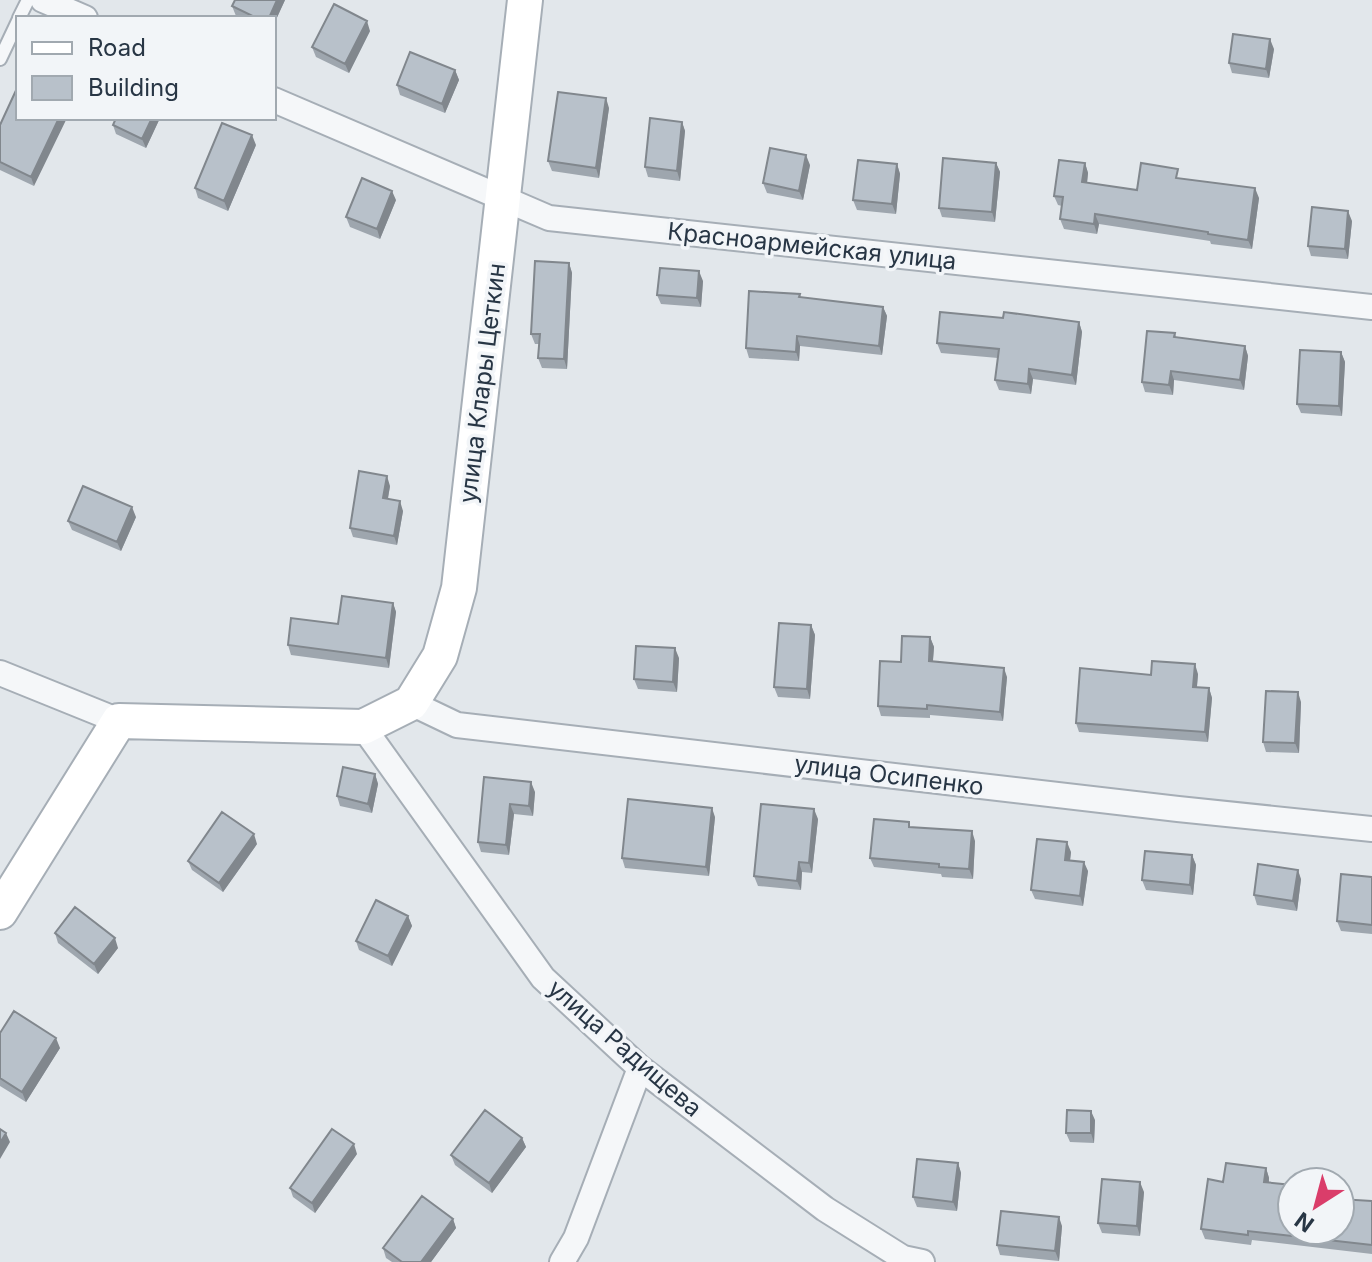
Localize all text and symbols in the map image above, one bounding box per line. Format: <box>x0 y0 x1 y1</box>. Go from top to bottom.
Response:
legend <box>16 16 276 120</box>
text: Road <box>88 33 146 62</box>
text: Building <box>88 73 179 102</box>
street label: Красноармейская улица <box>666 216 958 276</box>
street label: улица Клары Цеткин <box>453 261 511 505</box>
street label: улица Осипенко <box>793 749 985 801</box>
street label: улица Радищева <box>542 973 708 1123</box>
north arrow <box>1276 1166 1356 1246</box>
text: N <box>1290 1207 1319 1238</box>

